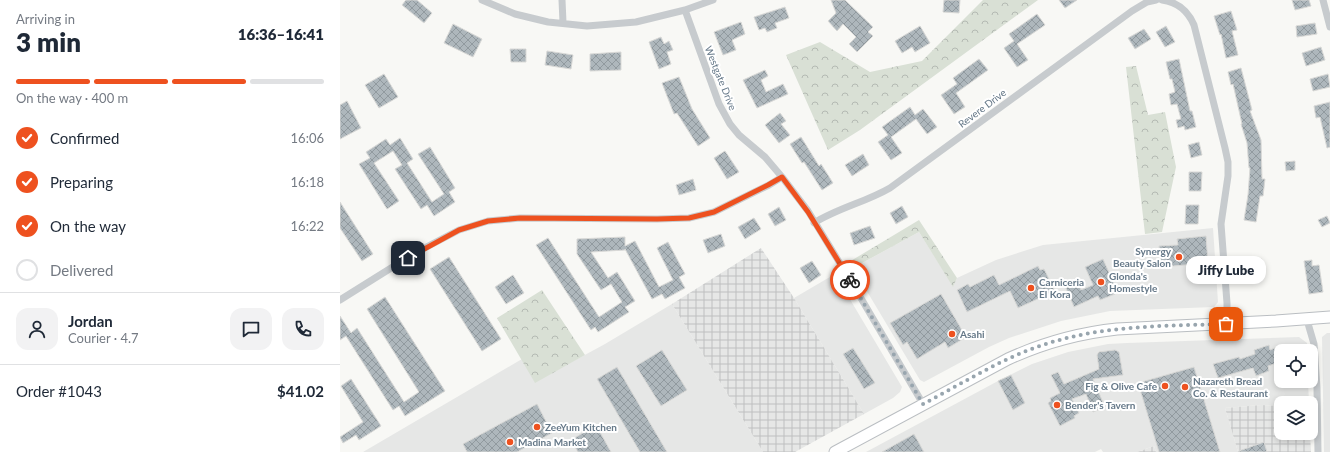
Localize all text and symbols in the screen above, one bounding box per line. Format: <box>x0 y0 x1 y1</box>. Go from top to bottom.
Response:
text: Arriving in <box>16 11 75 27</box>
text: 16:36–16:41 <box>238 25 324 43</box>
text: 3 min <box>16 26 81 58</box>
street label: Westgate Drive <box>703 44 739 112</box>
street label: Revere Drive <box>956 86 1008 130</box>
text: On the way · 400 m <box>16 90 128 106</box>
icon: check <box>16 127 38 149</box>
text: Confirmed <box>50 129 119 147</box>
text: 16:06 <box>291 130 324 146</box>
icon: check <box>16 171 38 193</box>
text: Preparing <box>50 173 113 191</box>
text: 16:18 <box>291 174 324 190</box>
icon: check <box>16 215 38 237</box>
text: On the way <box>50 217 126 235</box>
text: 16:22 <box>291 218 324 234</box>
pin <box>391 241 425 275</box>
place label: Synergy Beauty Salon <box>1113 245 1172 269</box>
icon: home <box>397 247 419 269</box>
marker: Synergy Beauty Salon <box>1174 252 1184 262</box>
callout: Jiffy Lube <box>1186 256 1266 284</box>
courier <box>830 260 870 300</box>
text: Delivered <box>50 261 113 279</box>
text: Jiffy Lube <box>1198 262 1254 278</box>
icon: bike <box>839 269 861 291</box>
place label: Glonda's Homestyle <box>1109 270 1158 294</box>
place label: Carniceria El Kora <box>1039 276 1084 300</box>
marker: Glonda's Homestyle <box>1096 277 1106 287</box>
marker: Carniceria El Kora <box>1026 283 1036 293</box>
pin <box>1209 307 1243 341</box>
button: person <box>16 308 58 350</box>
button: chat <box>230 308 272 350</box>
button: phone <box>282 308 324 350</box>
text: Jordan <box>68 312 113 330</box>
icon: bag <box>1215 313 1237 335</box>
place label: Asahi <box>959 328 985 340</box>
marker: Asahi <box>947 329 957 339</box>
text: Courier · 4.7 <box>68 330 139 346</box>
map controls <box>1274 344 1318 440</box>
button: locate <box>1274 344 1318 388</box>
place label: Nazareth Bread Co. & Restaurant <box>1193 375 1268 399</box>
place label: Fig & Olive Cafe <box>1085 380 1158 392</box>
marker: Fig & Olive Cafe <box>1160 381 1170 391</box>
text: Order #1043 <box>16 382 102 400</box>
text: $41.02 <box>277 382 324 400</box>
marker: Nazareth Bread Co. & Restaurant <box>1180 382 1190 392</box>
button: layers <box>1274 396 1318 440</box>
place label: Bender's Tavern <box>1065 399 1136 411</box>
marker: Bender's Tavern <box>1052 400 1062 410</box>
place label: ZeeYum Kitchen <box>545 421 617 433</box>
marker: ZeeYum Kitchen <box>532 422 542 432</box>
place label: Madina Market <box>518 436 586 448</box>
marker: Madina Market <box>505 437 515 447</box>

